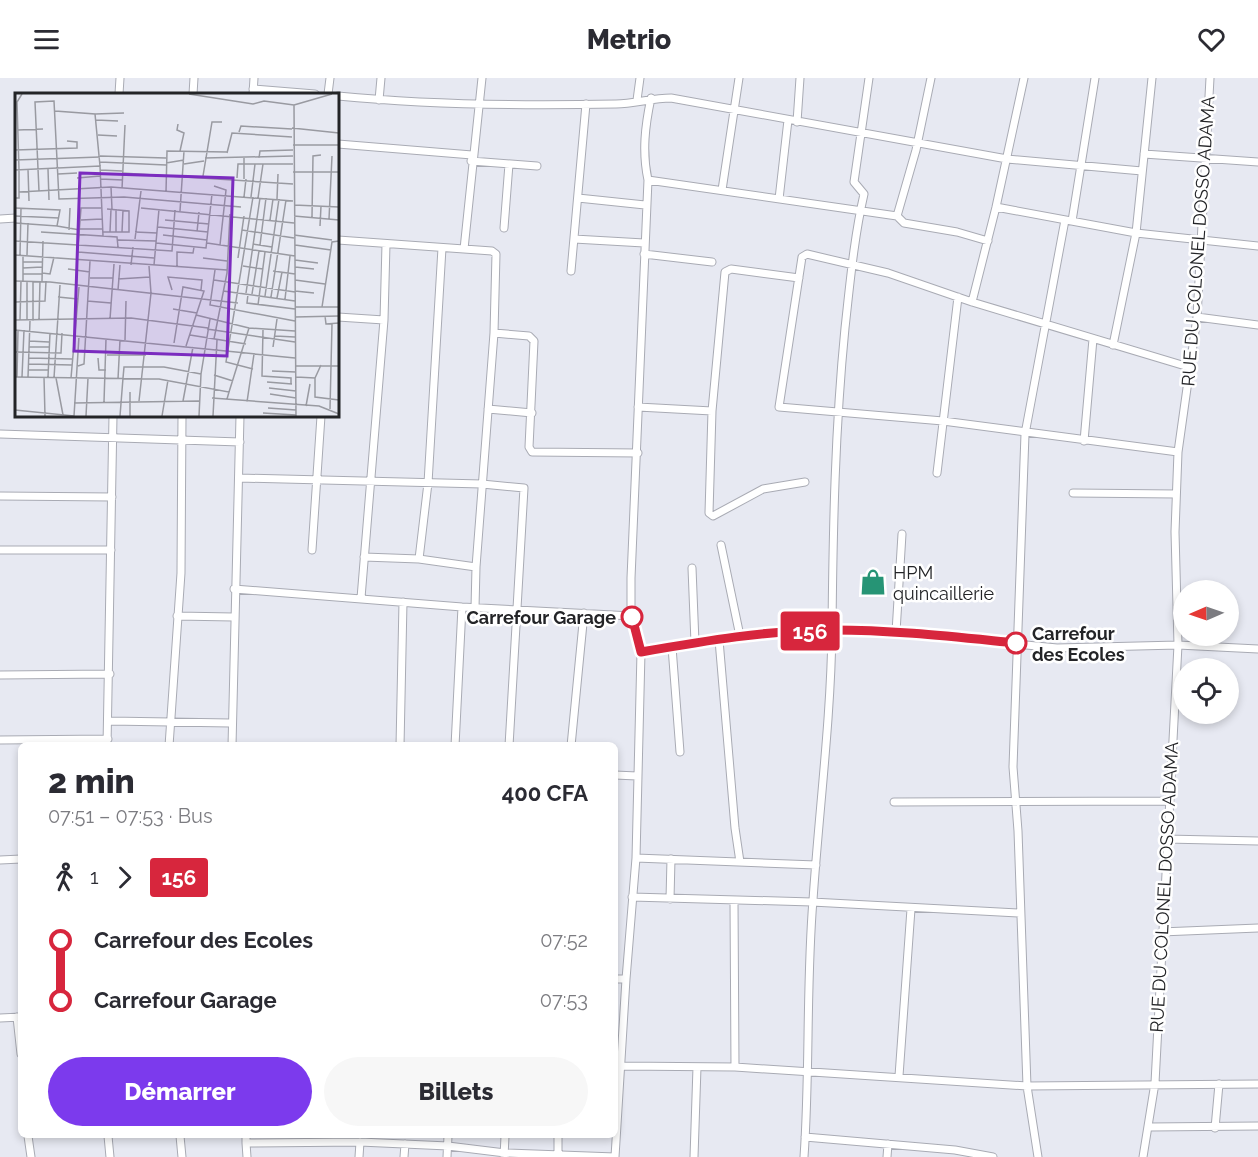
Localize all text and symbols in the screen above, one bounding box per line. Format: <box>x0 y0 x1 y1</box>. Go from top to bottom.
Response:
icon: menu <box>30 23 63 56</box>
icon: heart <box>1195 23 1228 56</box>
text: Metrio <box>587 24 671 55</box>
inset map <box>15 93 339 417</box>
street label: RUE DU COLONEL DOSSO ADAMA <box>1177 95 1219 387</box>
place label: HPM quincaillerie <box>893 562 994 604</box>
shop icon: HPM quincaillerie <box>858 567 888 597</box>
north arrow <box>1173 580 1239 646</box>
map controls <box>1173 580 1239 724</box>
marker: Carrefour Garage <box>621 606 643 628</box>
place label: Carrefour Garage <box>466 607 616 628</box>
line badge: 156 <box>776 612 844 650</box>
text: 156 <box>793 619 827 644</box>
place label: Carrefour des Ecoles <box>1032 623 1125 665</box>
marker: Carrefour des Ecoles <box>1005 632 1027 654</box>
button: locate <box>1173 658 1239 724</box>
street label: RUE DU COLONEL DOSSO ADAMA <box>1146 741 1182 1033</box>
text: 2 min <box>48 762 135 801</box>
text: 400 CFA <box>502 780 588 806</box>
text: 07:51 – 07:53 · Bus <box>48 804 213 828</box>
icon: walk <box>48 861 81 894</box>
icon: forward <box>108 861 141 894</box>
text: 1 <box>90 865 99 889</box>
text: 156 <box>162 865 196 890</box>
text: Carrefour des Ecoles <box>94 927 313 953</box>
text: 07:52 <box>540 928 588 952</box>
text: Carrefour Garage <box>94 987 277 1013</box>
text: 07:53 <box>540 988 588 1012</box>
button: Démarrer <box>48 1057 312 1126</box>
button: Billets <box>324 1057 588 1126</box>

